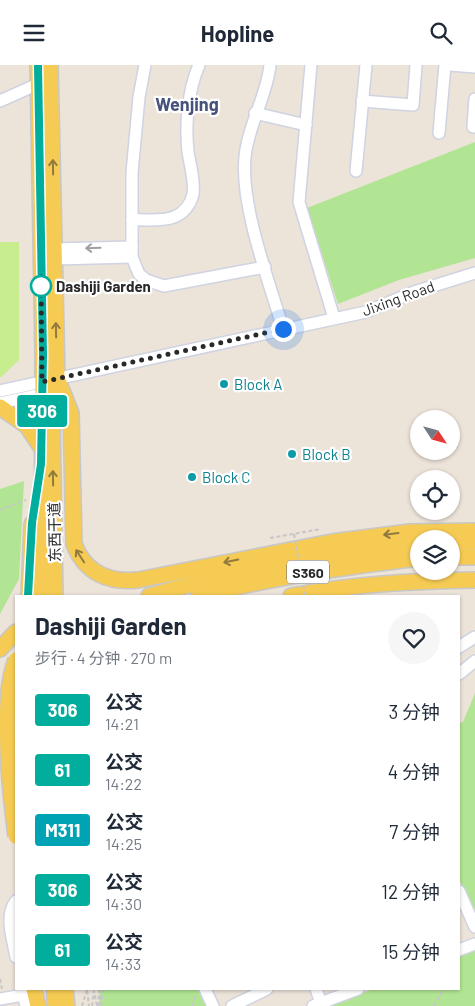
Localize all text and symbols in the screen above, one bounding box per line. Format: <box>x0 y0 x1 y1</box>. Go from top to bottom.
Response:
icon: menu <box>20 19 48 47</box>
icon: search <box>427 19 455 47</box>
text: Hopline <box>201 20 274 46</box>
district label: Wenjing <box>155 93 219 115</box>
one-way arrow <box>48 159 57 175</box>
one-way arrow <box>86 243 102 252</box>
marker: Dashiji Garden <box>30 275 52 297</box>
place label: Dashiji Garden <box>56 277 151 295</box>
street label: Jixing Road <box>359 277 437 319</box>
your location <box>271 317 296 342</box>
one-way arrow <box>51 322 61 338</box>
place label: Block A <box>234 375 282 393</box>
marker: Block A <box>218 378 230 390</box>
line badge: 306 <box>13 395 71 427</box>
text: 306 <box>27 400 57 422</box>
north arrow <box>410 410 460 460</box>
map controls <box>410 410 460 580</box>
place label: Block B <box>302 445 351 463</box>
marker: Block B <box>286 448 298 460</box>
place label: Block C <box>202 468 250 486</box>
one-way arrow <box>48 470 58 486</box>
button: locate <box>410 470 460 520</box>
marker: Block C <box>186 471 198 483</box>
street label: 东西干道 <box>44 502 64 562</box>
one-way arrow <box>384 529 400 539</box>
button: layers <box>410 530 460 580</box>
one-way arrow <box>75 549 85 563</box>
one-way arrow <box>224 556 240 566</box>
road number: S360 <box>287 561 329 583</box>
text: Dashiji Garden <box>35 611 187 640</box>
button: heart <box>388 612 440 664</box>
text: 步行 · 4 分钟 · 270 m <box>35 648 172 667</box>
text: 公交 <box>105 690 143 713</box>
text: 306 <box>48 699 77 721</box>
text: 3 分钟 <box>388 700 440 723</box>
text: 14:21 <box>105 714 139 733</box>
text: 公交 <box>105 750 143 773</box>
text: 61 <box>55 759 70 781</box>
text: 4 分钟 <box>388 760 440 783</box>
text: 14:22 <box>105 774 142 793</box>
text: 公交 <box>105 810 143 833</box>
text: M311 <box>45 819 80 841</box>
text: 7 分钟 <box>389 820 440 843</box>
text: 14:25 <box>105 834 142 853</box>
text: 公交 <box>105 870 143 893</box>
text: 306 <box>48 879 77 901</box>
text: 12 分钟 <box>381 880 440 903</box>
text: 14:30 <box>105 894 142 913</box>
text: 公交 <box>105 930 143 953</box>
text: 61 <box>55 939 70 961</box>
text: 15 分钟 <box>382 940 440 963</box>
text: 14:33 <box>105 954 141 973</box>

